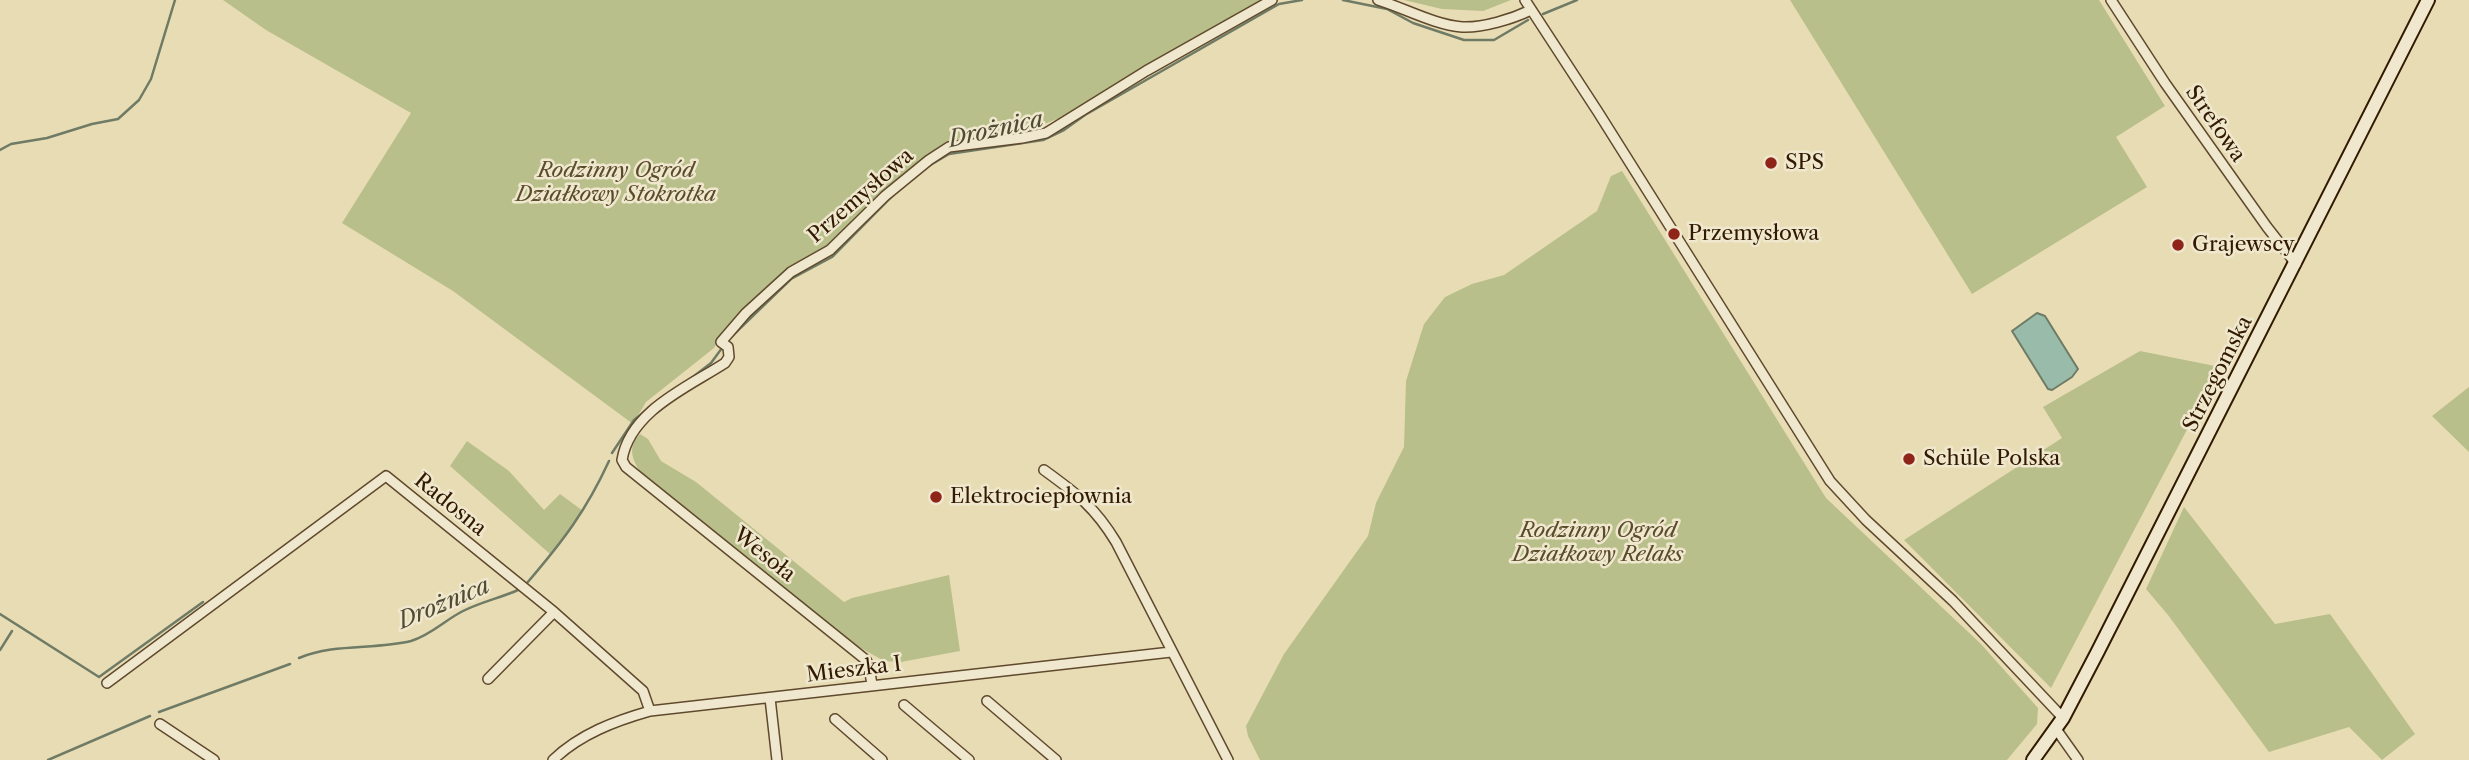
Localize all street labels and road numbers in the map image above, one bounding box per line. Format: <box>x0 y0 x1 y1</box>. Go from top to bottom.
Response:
street label: Strefowa <box>2180 81 2250 167</box>
street label: Przemysłowa <box>803 143 919 249</box>
street label: Strzegomska <box>2178 312 2258 436</box>
street label: Radosna <box>409 468 491 542</box>
street label: Wesoła <box>728 522 800 588</box>
street label: Mieszka I <box>805 652 903 688</box>

